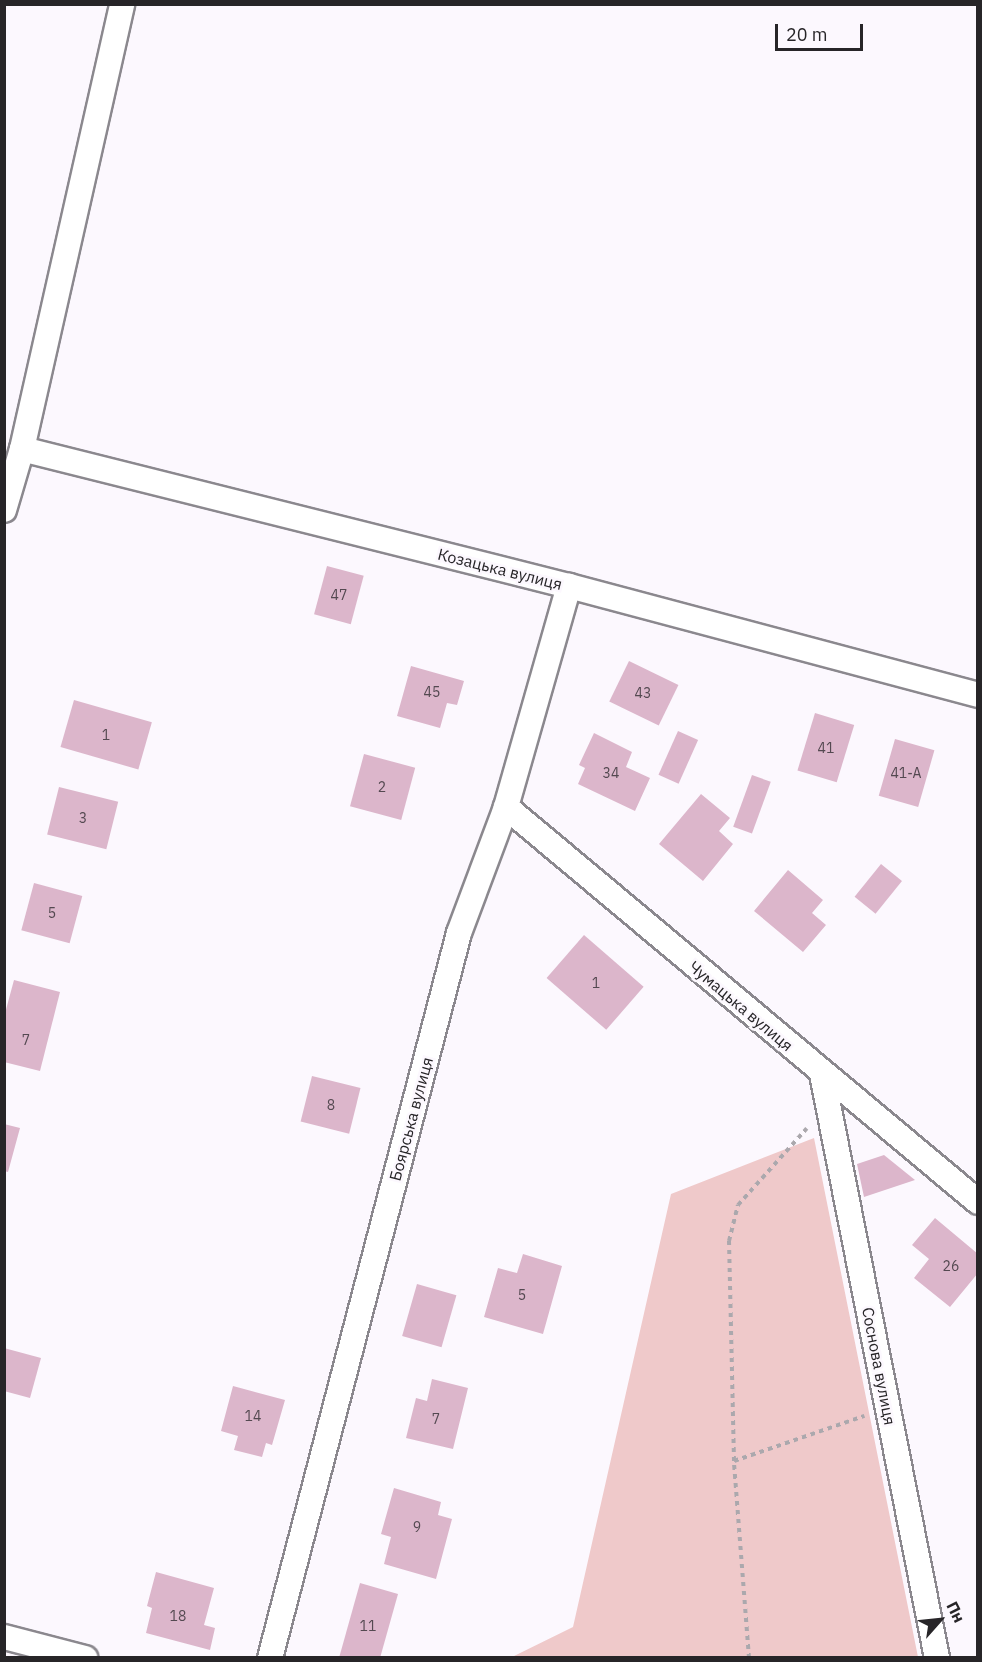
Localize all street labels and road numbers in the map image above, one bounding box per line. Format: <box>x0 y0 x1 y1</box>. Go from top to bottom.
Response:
street label: Козацька вулиця <box>436 544 564 594</box>
street label: Чумацька вулиця <box>685 957 797 1055</box>
street label: Боярська вулиця <box>385 1055 437 1183</box>
street label: Соснова вулиця <box>858 1305 900 1427</box>

